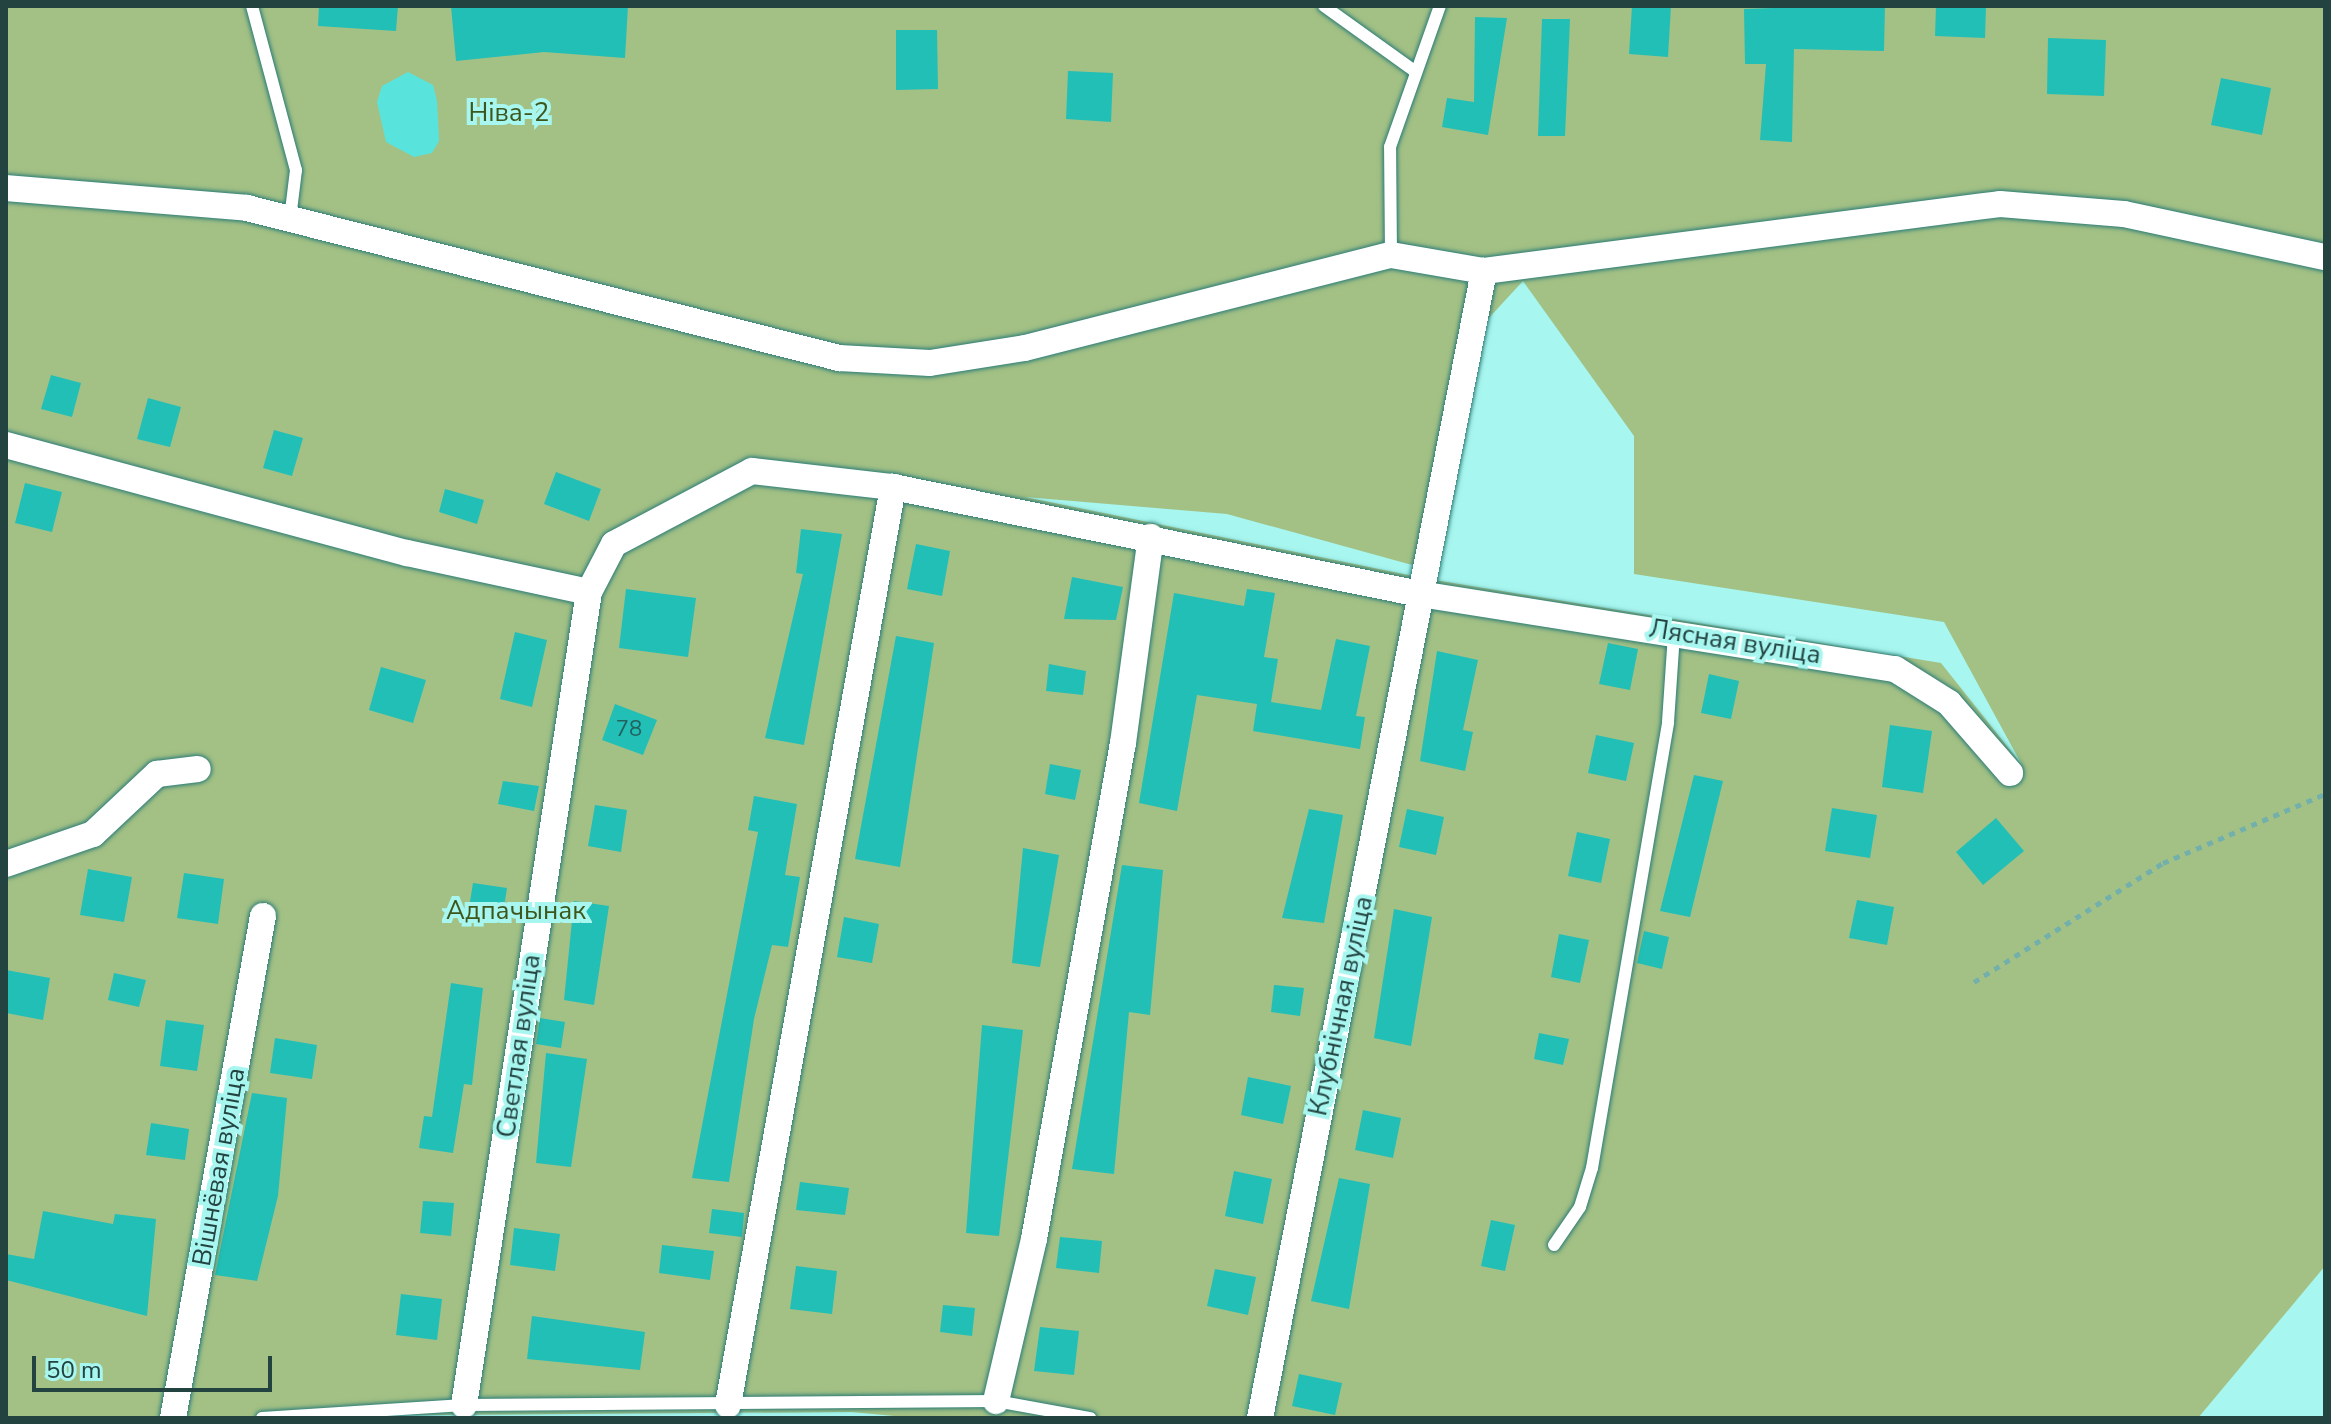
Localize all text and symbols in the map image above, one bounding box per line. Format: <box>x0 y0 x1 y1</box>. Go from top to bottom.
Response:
park label: Ніва-2 <box>469 97 549 129</box>
street label: Лясная вуліца <box>1647 613 1823 671</box>
house number: 78 <box>616 717 642 743</box>
street label: Клубнічная вуліца <box>1302 893 1380 1119</box>
park label: Адпачынак <box>446 895 586 927</box>
street label: Светлая вуліца <box>491 952 547 1140</box>
street label: Вішнёвая вуліца <box>186 1065 252 1269</box>
scale bar <box>36 1340 276 1390</box>
text: 50 m <box>46 1354 102 1386</box>

